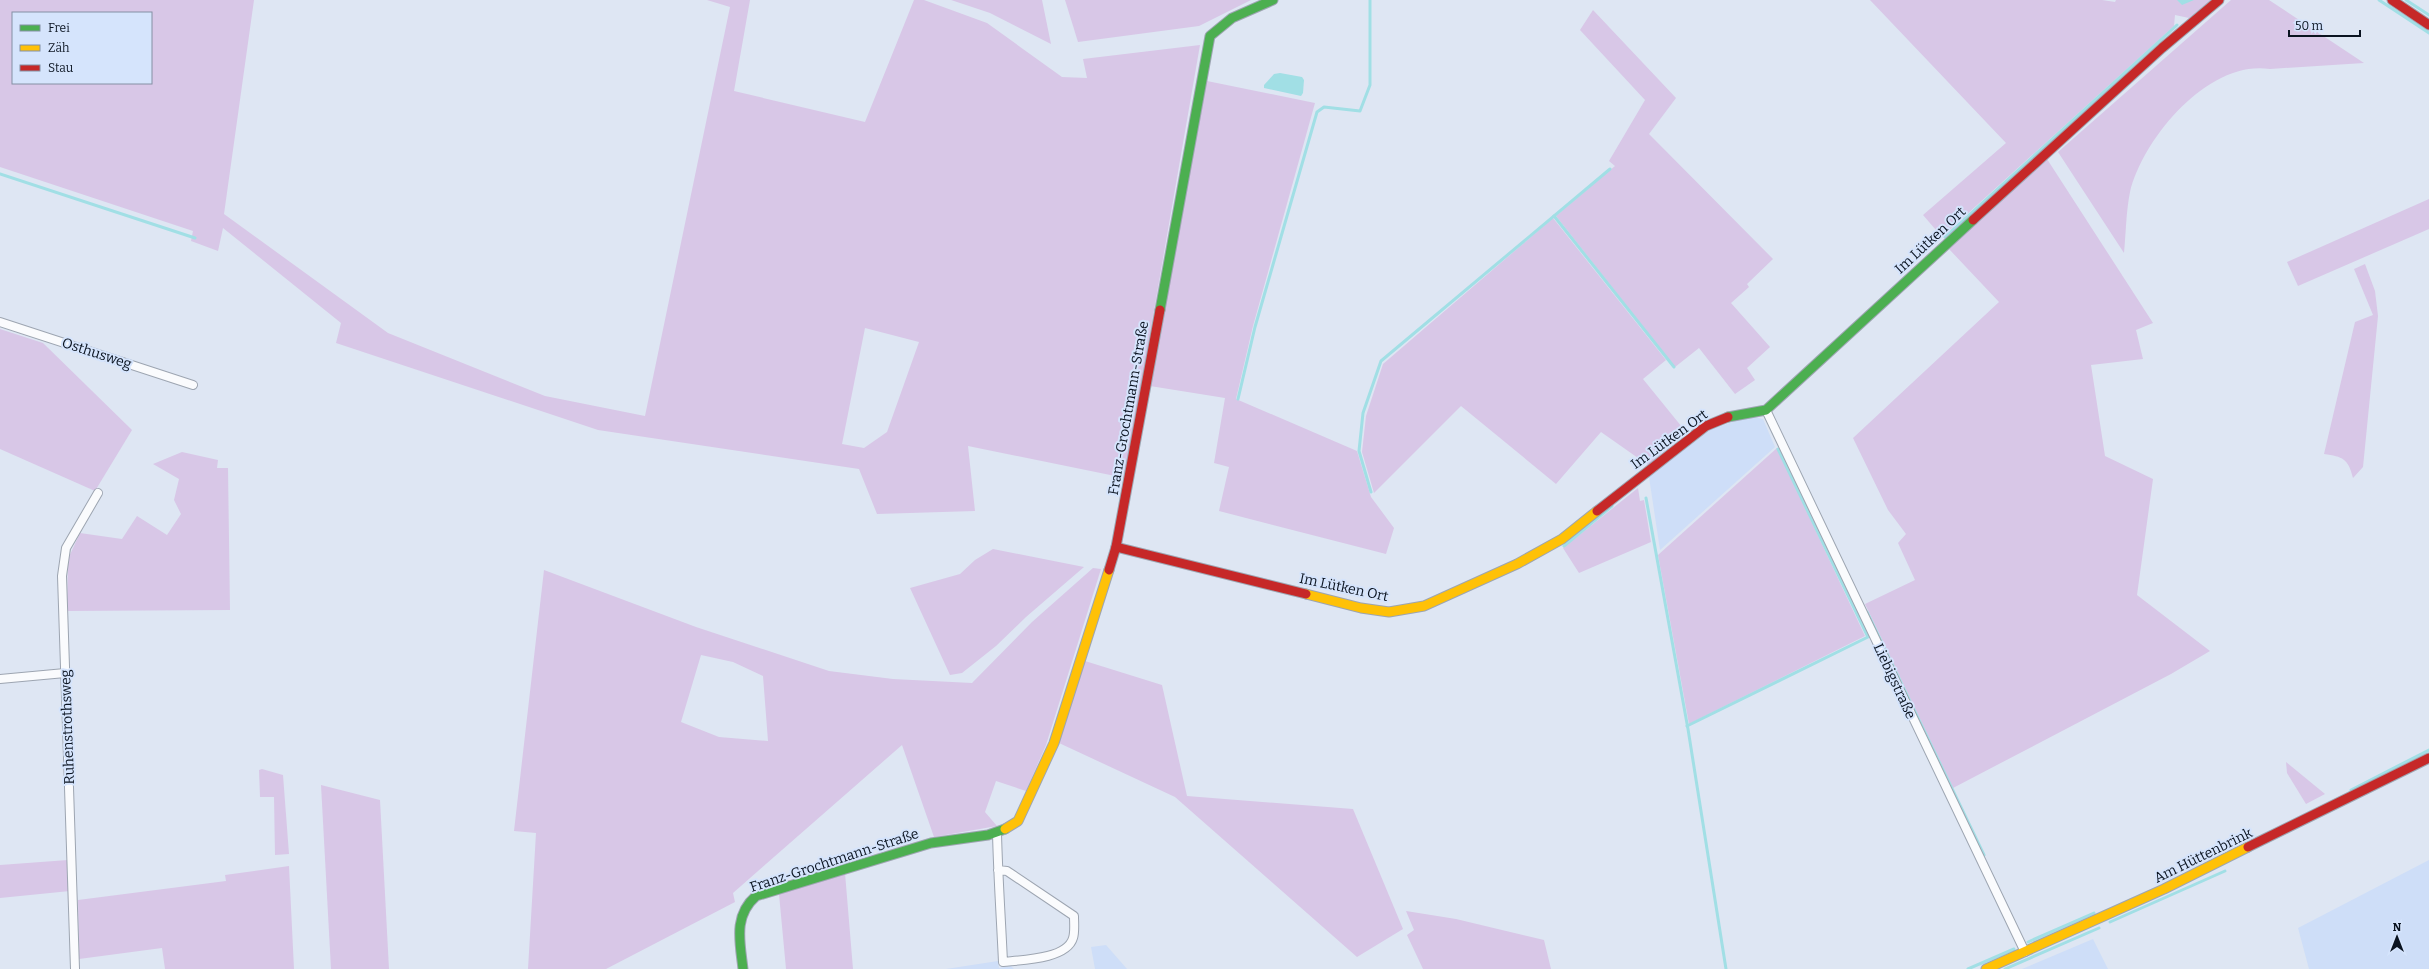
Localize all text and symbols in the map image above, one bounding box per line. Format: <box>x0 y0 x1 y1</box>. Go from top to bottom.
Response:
legend <box>12 12 152 84</box>
scale bar <box>2289 12 2360 38</box>
text: 50 m <box>2295 19 2324 33</box>
text: Frei <box>48 21 70 35</box>
text: Zäh <box>48 41 70 55</box>
text: Stau <box>48 61 74 75</box>
street label: Im Lütken Ort <box>1891 203 1969 277</box>
street label: Franz-Grochtmann-Straße <box>1105 320 1152 496</box>
street label: Osthusweg <box>60 334 134 373</box>
street label: Im Lütken Ort <box>1628 406 1711 473</box>
street label: Im Lütken Ort <box>1298 570 1390 605</box>
street label: Liebigstraße <box>1870 641 1919 722</box>
street label: Ruhenstrothsweg <box>57 669 78 785</box>
street label: Am Hüttenbrink <box>2151 824 2255 887</box>
street label: Franz-Grochtmann-Straße <box>748 825 921 896</box>
north arrow <box>2377 917 2417 957</box>
text: N <box>2393 921 2402 934</box>

